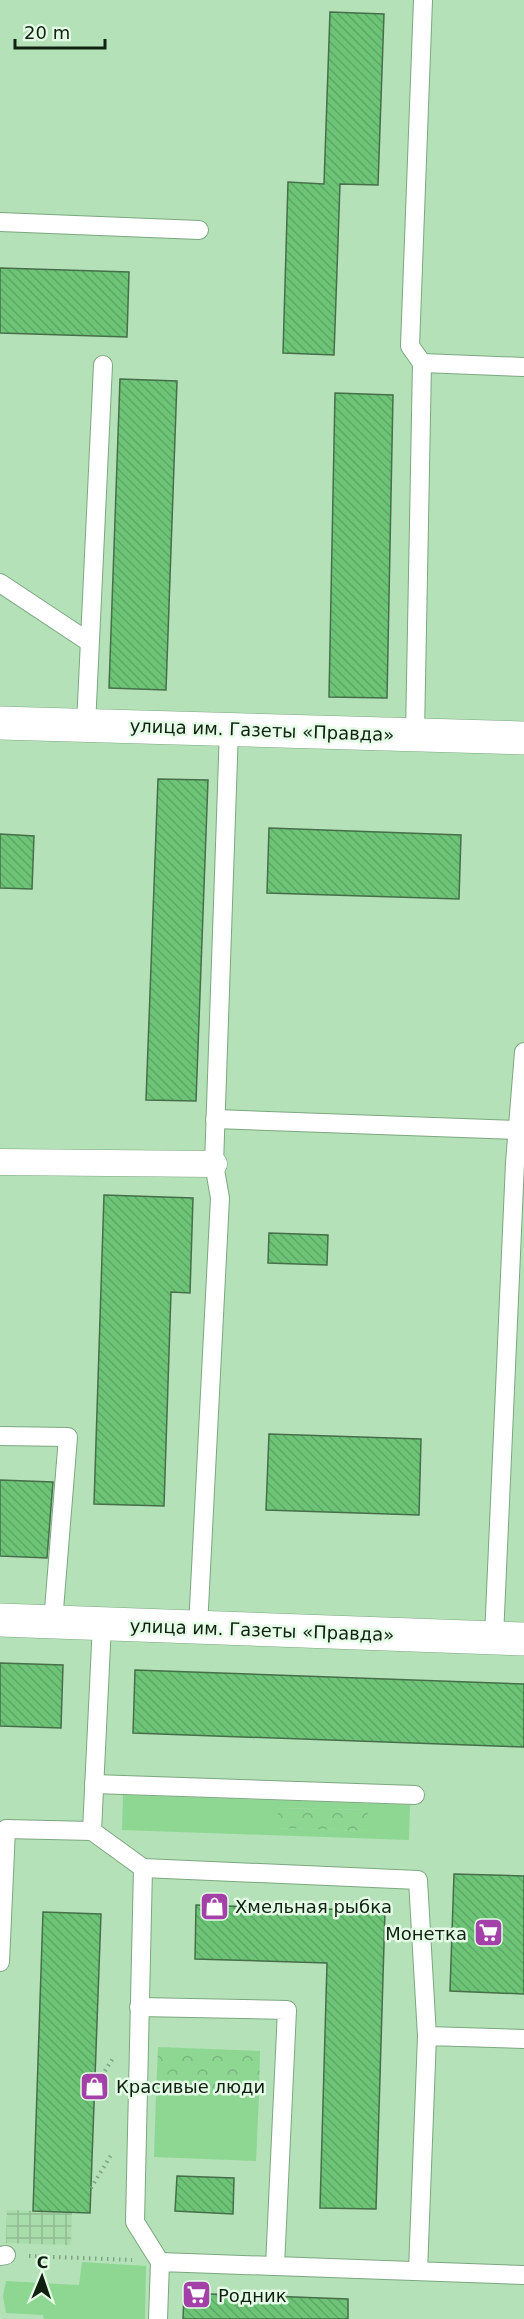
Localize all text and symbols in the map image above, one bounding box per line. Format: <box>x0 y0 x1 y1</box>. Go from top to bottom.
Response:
scale bar <box>15 12 105 50</box>
text: 20 m <box>24 22 70 43</box>
street label: улица им. Газеты «Правда» <box>129 715 395 745</box>
street label: улица им. Газеты «Правда» <box>129 1615 395 1645</box>
shop icon: Хмельная рыбка <box>198 1890 230 1922</box>
place label: Хмельная рыбка <box>235 1896 392 1917</box>
supermarket icon: Монетка <box>472 1917 504 1949</box>
place label: Монетка <box>385 1923 467 1944</box>
shop icon: Красивые люди <box>79 2070 111 2102</box>
place label: Красивые люди <box>116 2076 265 2097</box>
north arrow <box>12 2247 72 2307</box>
text: С <box>36 2253 49 2272</box>
supermarket icon: Родник <box>181 2279 213 2311</box>
place label: Родник <box>218 2285 287 2306</box>

